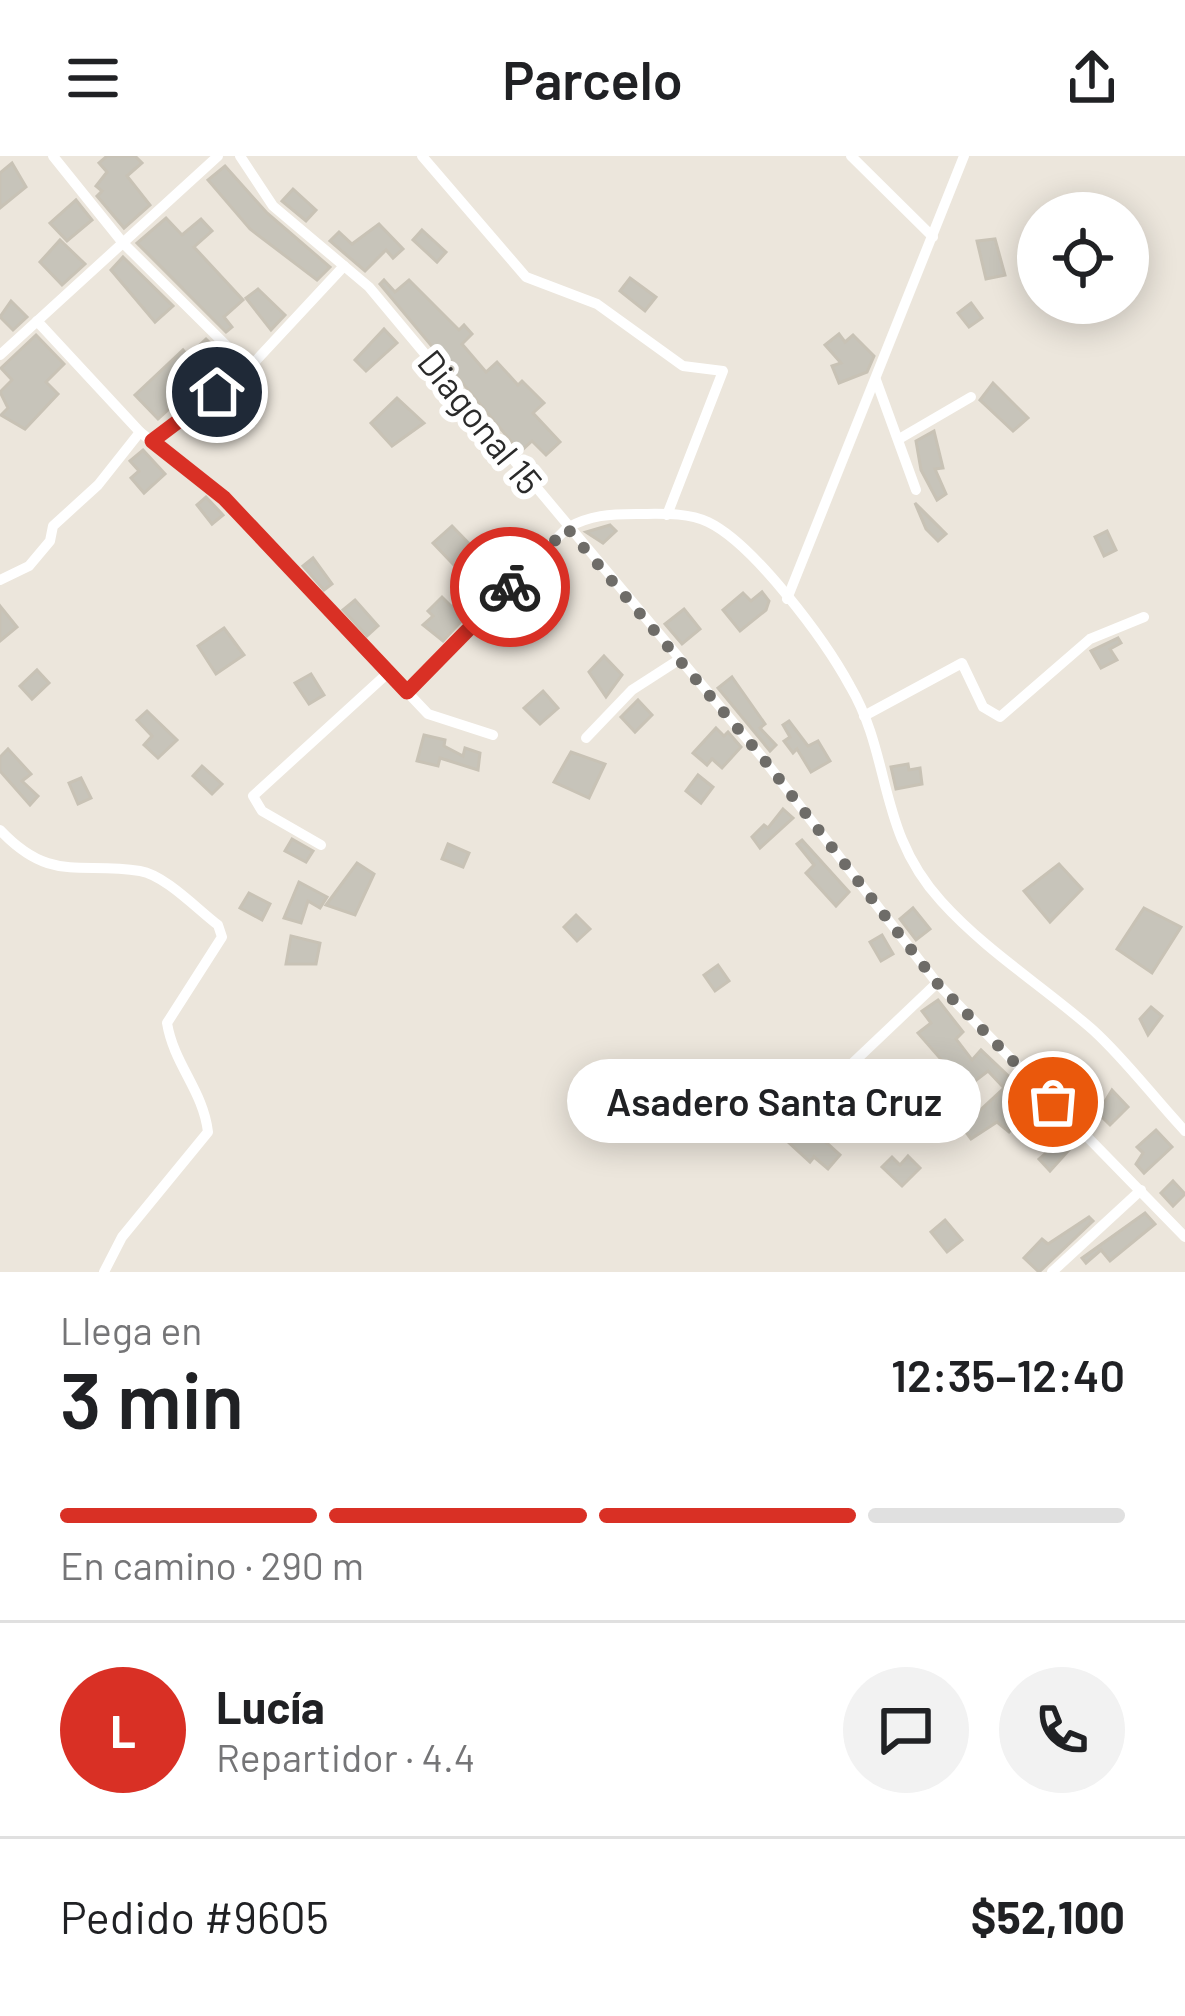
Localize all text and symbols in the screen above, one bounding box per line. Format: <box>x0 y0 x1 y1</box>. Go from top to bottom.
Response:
icon: menu <box>60 45 126 111</box>
icon: share <box>1059 45 1125 111</box>
text: Parcelo <box>502 46 683 111</box>
map controls <box>1017 192 1149 324</box>
button: locate <box>1017 192 1149 324</box>
street label: Diagonal 15 <box>410 340 552 502</box>
pin <box>166 341 268 443</box>
icon: home <box>184 359 250 425</box>
courier <box>450 527 570 647</box>
icon: bike <box>477 554 543 620</box>
pin <box>1002 1051 1104 1153</box>
callout: Asadero Santa Cruz <box>567 1060 981 1144</box>
icon: bag <box>1020 1069 1086 1135</box>
text: Asadero Santa Cruz <box>606 1077 942 1124</box>
text: Llega en <box>60 1306 202 1353</box>
text: 12:35–12:40 <box>891 1347 1125 1401</box>
text: 3 min <box>60 1351 244 1445</box>
text: En camino · 290 m <box>60 1541 364 1588</box>
button: chat <box>843 1667 969 1793</box>
button: phone <box>999 1667 1125 1793</box>
text: Lucía <box>216 1679 325 1733</box>
text: L <box>110 1703 136 1757</box>
text: Repartidor · 4.4 <box>216 1733 475 1780</box>
text: Pedido #9605 <box>60 1889 329 1943</box>
text: $52,100 <box>971 1889 1125 1943</box>

